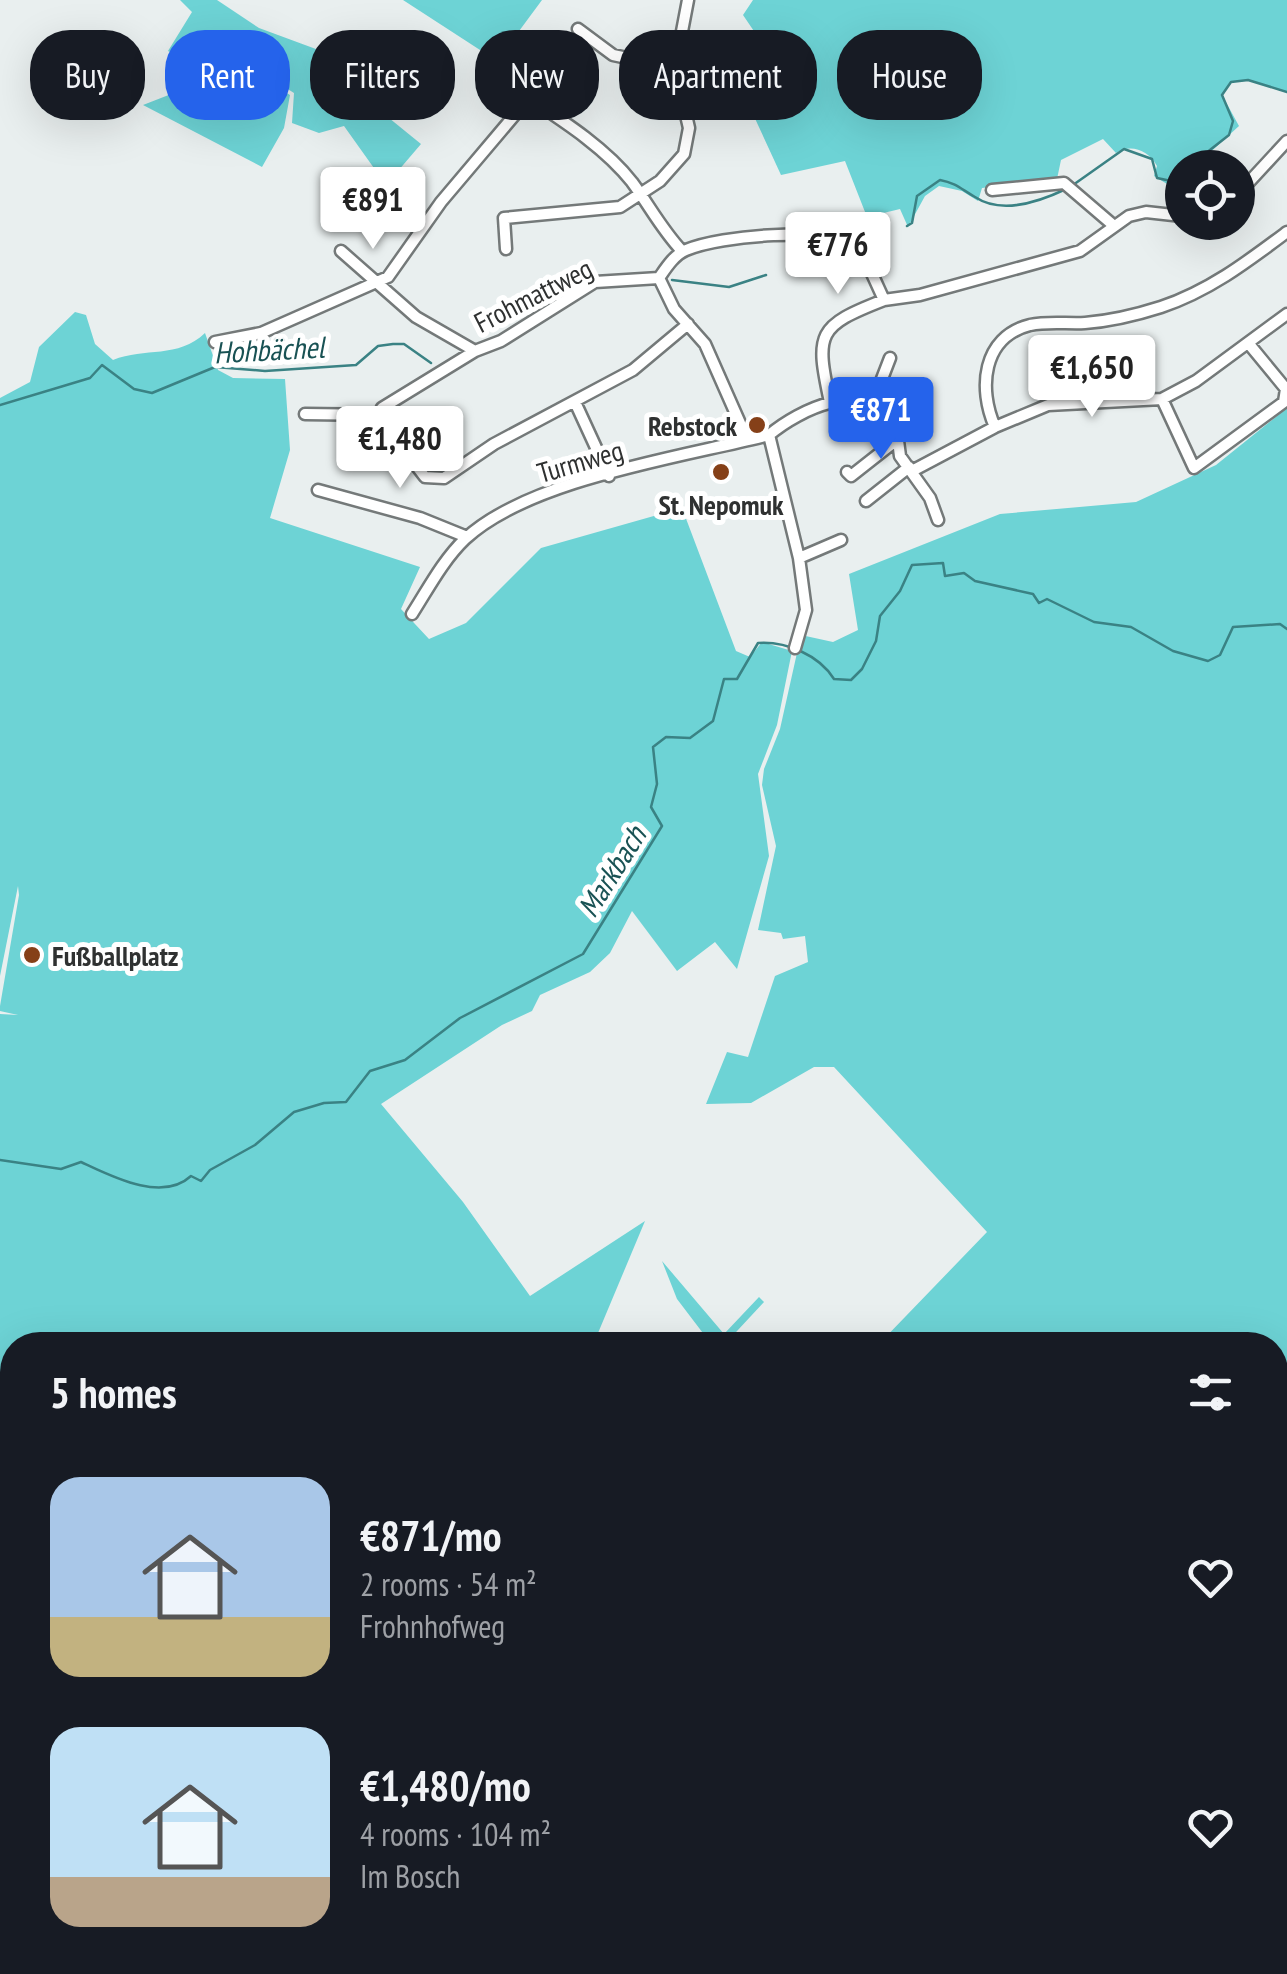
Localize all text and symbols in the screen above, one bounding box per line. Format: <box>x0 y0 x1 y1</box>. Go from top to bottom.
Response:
chip: Buy <box>30 30 145 120</box>
chip: Rent <box>165 30 290 120</box>
chip: Filters <box>310 30 455 120</box>
chip: New <box>475 30 599 120</box>
chip: Apartment <box>619 30 817 120</box>
chip: House <box>837 30 982 120</box>
map controls <box>1165 150 1255 240</box>
button: locate <box>1165 150 1255 240</box>
pin: €891 <box>314 167 432 252</box>
text: €891 <box>342 178 404 220</box>
pin: €776 <box>779 212 897 297</box>
text: €776 <box>807 223 869 265</box>
street label: Frohmattweg <box>467 249 599 341</box>
water label: Hohbächel <box>213 326 328 371</box>
pin: €1,650 <box>1011 335 1173 420</box>
text: €1,650 <box>1050 346 1134 388</box>
pin: €871 <box>822 377 940 462</box>
text: €871 <box>850 388 912 430</box>
pin: €1,480 <box>319 406 481 491</box>
place label: Rebstock <box>648 407 737 444</box>
marker: Rebstock <box>746 414 768 436</box>
text: €1,480 <box>358 417 442 459</box>
street label: Turmweg <box>533 431 627 491</box>
marker: St. Nepomuk <box>710 461 732 483</box>
place label: St. Nepomuk <box>658 486 784 523</box>
water label: Markbach <box>568 817 655 924</box>
place label: Fußballplatz <box>52 937 178 974</box>
marker: Fußballplatz <box>21 944 43 966</box>
text: 5 homes <box>50 1365 177 1420</box>
icon: filters <box>1183 1365 1238 1420</box>
text: €871/mo <box>360 1508 502 1563</box>
icon: home <box>130 1517 250 1637</box>
icon: heart <box>1183 1550 1238 1605</box>
text: 2 rooms · 54 m² <box>360 1563 537 1605</box>
text: Frohnhofweg <box>360 1605 505 1647</box>
text: €1,480/mo <box>360 1758 531 1813</box>
icon: home <box>130 1767 250 1887</box>
icon: heart <box>1183 1800 1238 1855</box>
text: 4 rooms · 104 m² <box>360 1813 551 1855</box>
text: Im Bosch <box>360 1855 460 1897</box>

